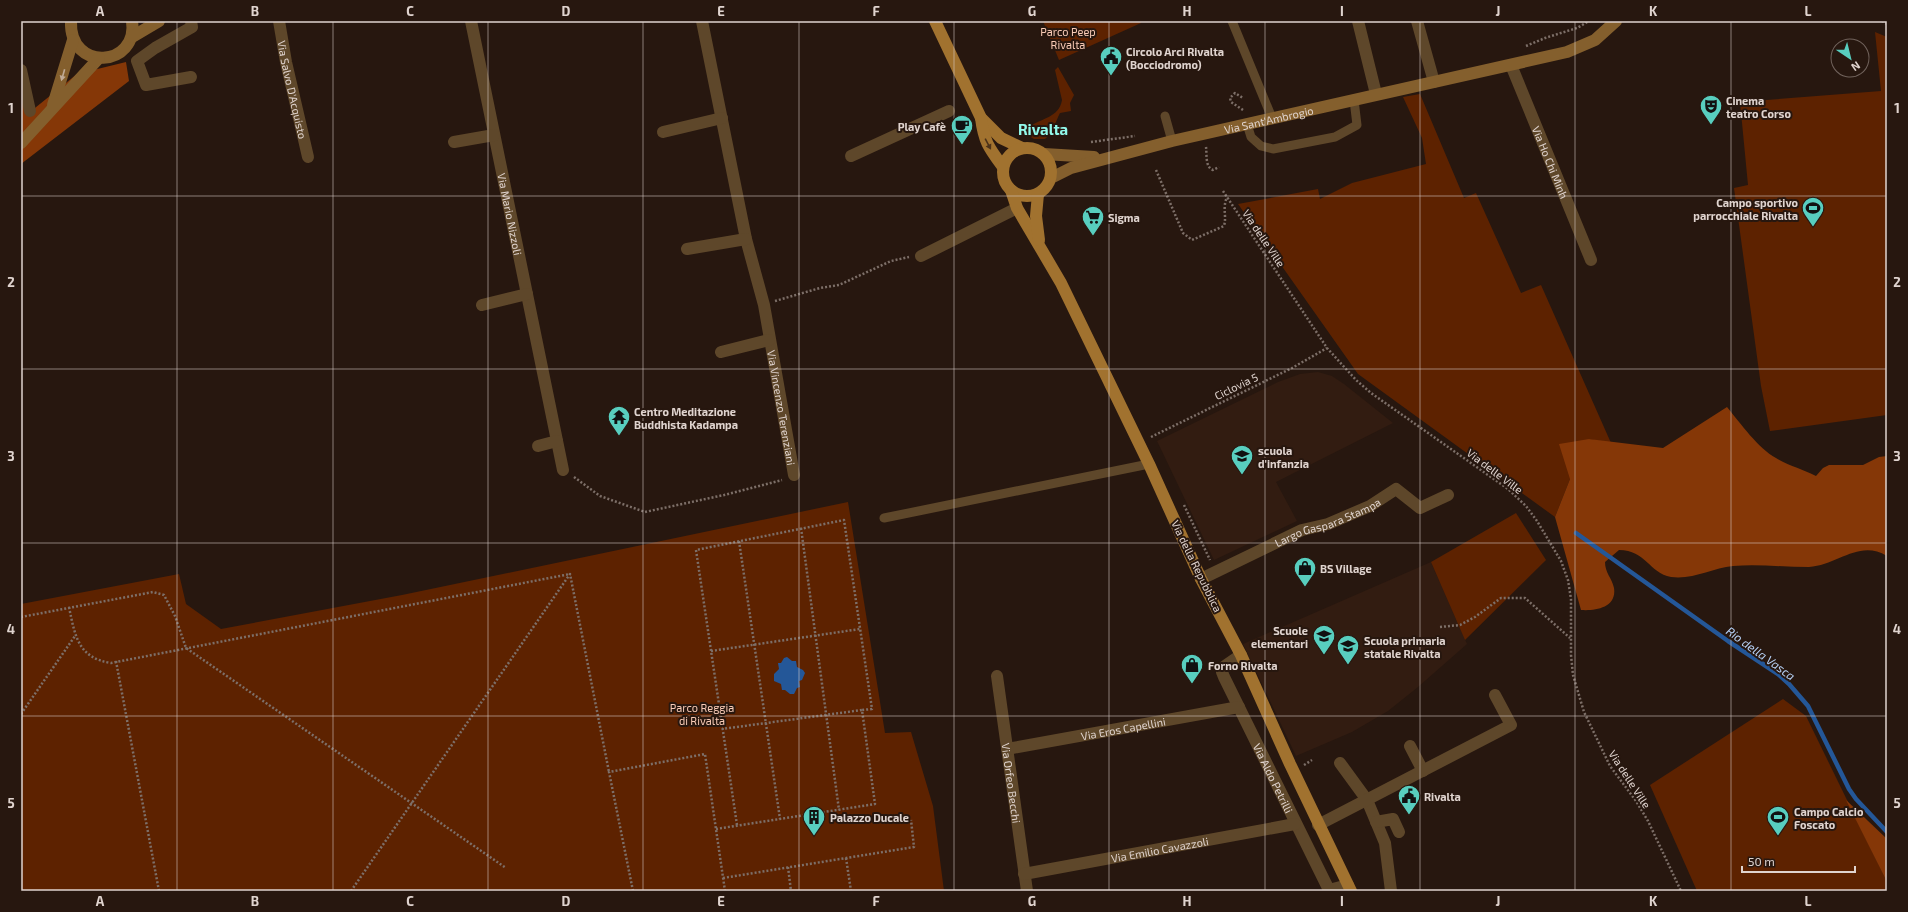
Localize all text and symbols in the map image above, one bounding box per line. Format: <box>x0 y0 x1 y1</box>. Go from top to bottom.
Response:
text: A <box>96 3 105 19</box>
text: B <box>251 3 259 19</box>
text: C <box>406 3 414 19</box>
text: D <box>562 3 571 19</box>
text: E <box>717 3 725 19</box>
text: F <box>872 3 880 19</box>
text: G <box>1028 3 1036 19</box>
text: H <box>1183 3 1192 19</box>
text: I <box>1340 3 1344 19</box>
text: J <box>1496 3 1500 19</box>
text: K <box>1649 3 1658 19</box>
text: L <box>1805 3 1812 19</box>
park label: Parco Peep Rivalta <box>1040 25 1096 51</box>
north arrow <box>1830 38 1870 78</box>
street label: Via Salvo D'Acquisto <box>276 39 310 140</box>
public building icon: Circolo Arci Rivalta (Bocciodromo) <box>1098 44 1124 77</box>
place label: Circolo Arci Rivalta (Bocciodromo) <box>1126 45 1224 71</box>
text: N <box>1849 59 1863 74</box>
one-way arrow <box>60 70 66 82</box>
theatre icon: Cinema teatro Corso <box>1698 93 1724 126</box>
place label: Cinema teatro Corso <box>1726 94 1791 120</box>
text: 1 <box>8 100 14 116</box>
text: 1 <box>1894 100 1900 116</box>
street label: Via Sant'Ambrogio <box>1223 103 1315 136</box>
cafe icon: Play Cafè <box>949 113 975 146</box>
place label: Play Cafè <box>898 120 946 134</box>
district label: Rivalta <box>1018 120 1068 138</box>
street label: Via Ho Chi Minh <box>1530 124 1571 200</box>
one-way arrow <box>984 138 991 150</box>
street label: Via Mario Nizzoli <box>496 172 525 256</box>
sports icon: Campo sportivo parrocchiale Rivalta <box>1800 195 1826 228</box>
place label: Campo sportivo parrocchiale Rivalta <box>1693 196 1799 222</box>
supermarket icon: Sigma <box>1080 204 1106 237</box>
street label: Via delle Ville <box>1240 207 1288 269</box>
place label: Sigma <box>1108 211 1140 224</box>
text: 2 <box>7 274 15 290</box>
text: 2 <box>1893 274 1901 290</box>
street label: Via Vincenzo Terenziani <box>766 349 799 466</box>
street label: Ciclovia 5 <box>1212 370 1260 402</box>
temple icon: Centro Meditazione Buddhista Kadampa <box>606 404 632 437</box>
place label: Centro Meditazione Buddhista Kadampa <box>634 405 738 431</box>
school or university icon: scuola d'infanzia <box>1229 443 1255 476</box>
place label: scuola d'infanzia <box>1258 444 1309 470</box>
street label: Via delle Ville <box>1464 446 1526 496</box>
text: 3 <box>7 448 15 464</box>
text: 3 <box>1893 448 1901 464</box>
street label: Largo Gaspara Stampa <box>1272 495 1383 549</box>
street label: Via della Repubblica <box>1169 518 1225 614</box>
shop icon: BS Village <box>1292 555 1318 588</box>
place label: BS Village <box>1320 562 1372 575</box>
text: 4 <box>7 621 15 637</box>
text: 4 <box>1893 621 1901 637</box>
school or university icon: Scuole elementari <box>1311 623 1337 656</box>
water label: Rio della Vasca <box>1724 623 1798 683</box>
place label: Scuole elementari <box>1251 624 1308 650</box>
school or university icon: Scuola primaria statale Rivalta <box>1335 633 1361 666</box>
place label: Scuola primaria statale Rivalta <box>1364 634 1446 660</box>
shop icon: Forno Rivalta <box>1179 652 1205 685</box>
place label: Forno Rivalta <box>1208 659 1277 672</box>
park label: Parco Reggia di Rivalta <box>670 701 734 727</box>
street label: Via Eros Capellini <box>1080 714 1166 742</box>
street label: Via Aldo Petrilli <box>1251 741 1296 815</box>
street label: Via Orfeo Becchi <box>1000 742 1024 824</box>
street label: Via delle Ville <box>1606 748 1654 811</box>
public building icon: Rivalta <box>1396 783 1422 816</box>
place label: Rivalta <box>1424 790 1461 803</box>
text: 5 <box>7 795 15 811</box>
text: 5 <box>1893 795 1901 811</box>
building icon: Palazzo Ducale <box>801 804 827 837</box>
sports icon: Campo Calcio Foscato <box>1765 804 1791 837</box>
place label: Campo Calcio Foscato <box>1794 805 1864 831</box>
place label: Palazzo Ducale <box>830 811 909 824</box>
street label: Via Emilio Cavazzoli <box>1110 834 1209 864</box>
scale bar <box>1742 848 1855 874</box>
text: 50 m <box>1748 854 1775 868</box>
text: A <box>96 893 105 909</box>
text: B <box>251 893 259 909</box>
text: C <box>406 893 414 909</box>
text: D <box>562 893 571 909</box>
text: E <box>717 893 725 909</box>
text: F <box>872 893 880 909</box>
text: G <box>1028 893 1036 909</box>
text: H <box>1183 893 1192 909</box>
text: I <box>1340 893 1344 909</box>
text: J <box>1496 893 1500 909</box>
text: K <box>1649 893 1658 909</box>
text: L <box>1805 893 1812 909</box>

